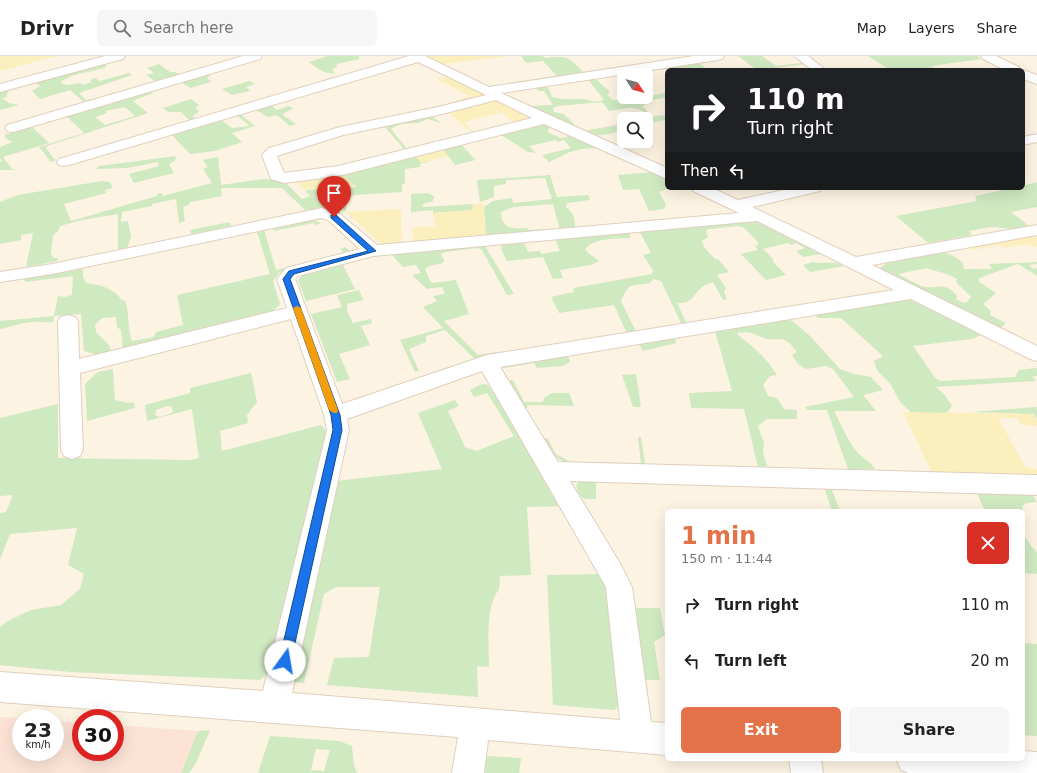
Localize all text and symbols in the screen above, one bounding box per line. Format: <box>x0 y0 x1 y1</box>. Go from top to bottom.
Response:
search box <box>97 10 377 46</box>
text: Drivr <box>20 17 73 39</box>
icon: search <box>111 17 133 39</box>
text: Search here <box>143 19 234 37</box>
text: Map <box>857 20 886 36</box>
text: Layers <box>908 20 955 36</box>
text: Share <box>977 20 1017 36</box>
north arrow <box>617 68 653 104</box>
map controls <box>617 68 653 148</box>
text: 110 m <box>747 83 844 116</box>
icon: right <box>681 84 733 136</box>
button: search <box>617 112 653 148</box>
text: Turn right <box>747 117 833 138</box>
icon: left <box>726 160 748 182</box>
text: Then <box>681 162 718 180</box>
pin <box>317 176 351 217</box>
icon: arrive <box>323 182 345 204</box>
text: 1 min <box>681 522 756 550</box>
button: close <box>967 522 1009 564</box>
text: 150 m · 11:44 <box>681 551 772 566</box>
icon: right <box>681 594 703 616</box>
text: Turn right <box>715 596 799 614</box>
text: 110 m <box>961 596 1009 614</box>
position arrow <box>264 640 306 682</box>
icon: left <box>681 650 703 672</box>
text: Turn left <box>715 652 787 670</box>
text: 20 m <box>971 652 1009 670</box>
button: Exit <box>681 707 841 753</box>
button: Share <box>849 707 1009 753</box>
speed limit sign: 30 <box>72 709 124 761</box>
text: 23 <box>24 718 52 742</box>
text: km/h <box>25 739 51 750</box>

